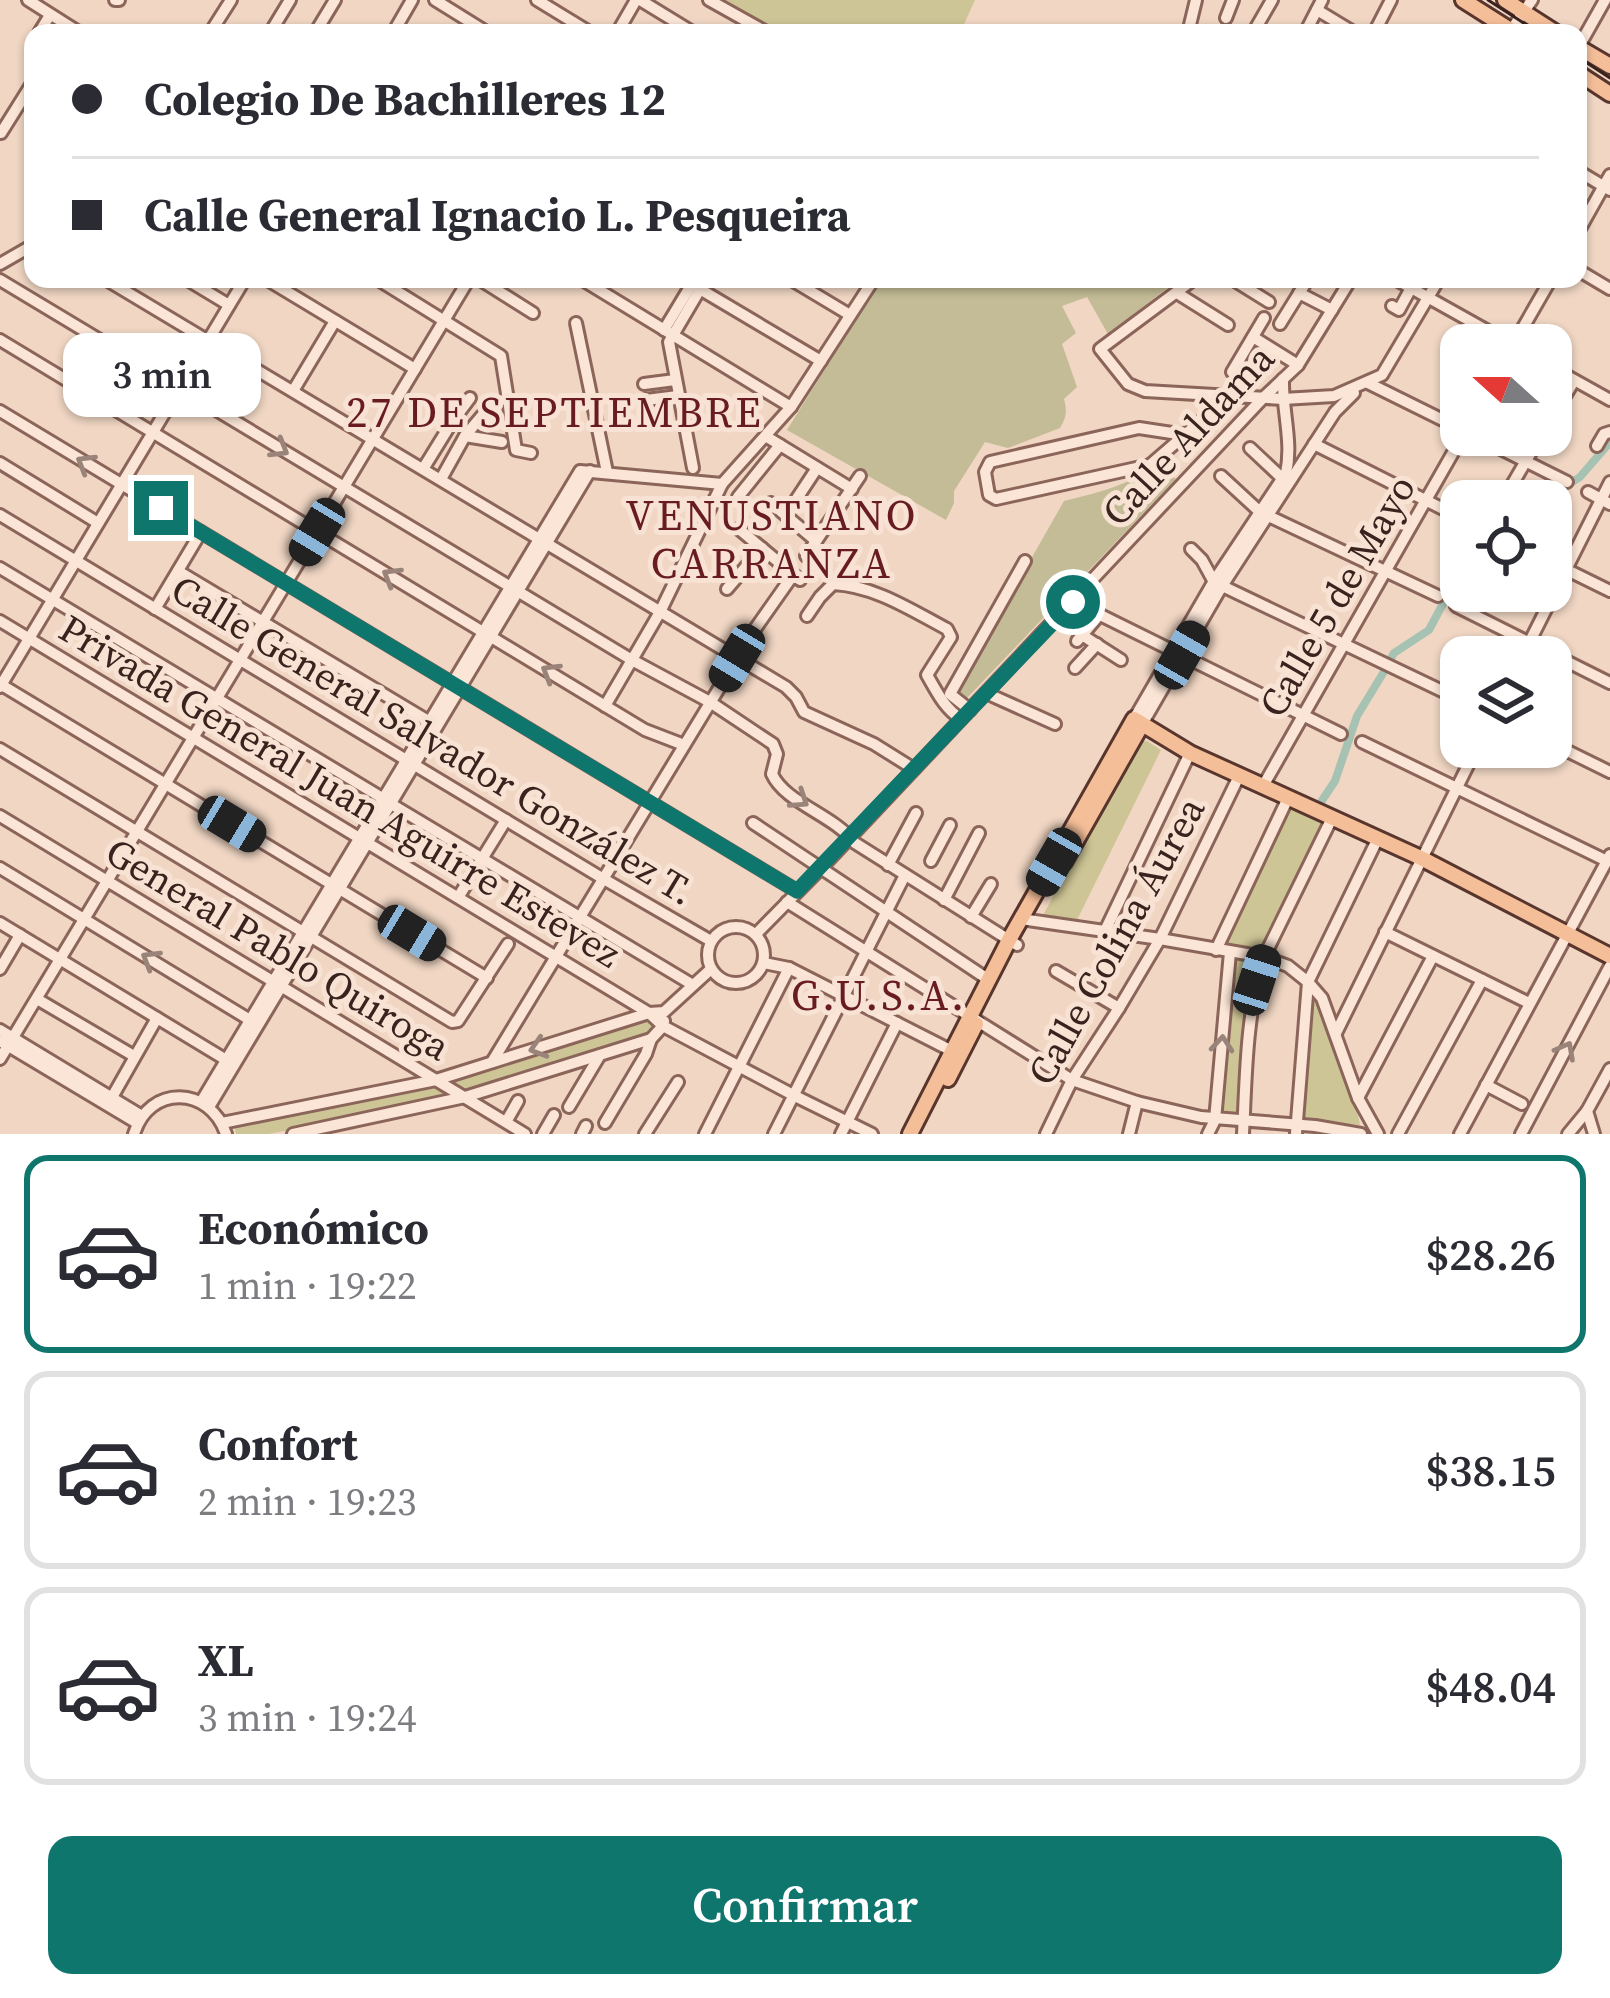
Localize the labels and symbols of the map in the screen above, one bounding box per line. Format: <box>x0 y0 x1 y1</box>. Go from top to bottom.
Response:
north arrow <box>1440 324 1572 456</box>
street label: Calle Aldama <box>1090 333 1286 537</box>
callout: 3 min <box>62 334 260 418</box>
district label: 27 DE SEPTIEMBRE <box>346 383 764 441</box>
one-way arrow <box>267 434 289 457</box>
one-way arrow <box>76 455 98 477</box>
street label: Calle 5 de Mayo <box>1246 465 1428 727</box>
route end <box>134 481 188 535</box>
district label: VENUSTIANO CARRANZA <box>625 486 919 592</box>
car <box>283 492 351 572</box>
street label: Calle General Salvador González T. <box>162 562 704 918</box>
one-way arrow <box>382 568 404 591</box>
route start <box>1046 575 1100 629</box>
street label: Privada General Juan Aguirre Estevez <box>49 602 631 980</box>
car <box>1148 615 1216 695</box>
car <box>703 618 771 698</box>
one-way arrow <box>541 664 563 687</box>
one-way arrow <box>786 786 808 808</box>
street label: Calle Colina Áurea <box>1015 787 1217 1094</box>
car <box>192 790 272 858</box>
car <box>1020 822 1088 902</box>
street label: General Pablo Quiroga <box>96 825 460 1073</box>
car <box>372 899 452 967</box>
car <box>1229 940 1285 1020</box>
one-way arrow <box>141 951 163 973</box>
district label: G.U.S.A. <box>791 966 967 1024</box>
one-way arrow <box>528 1033 549 1058</box>
one-way arrow <box>1209 1034 1234 1053</box>
one-way arrow <box>1552 1041 1575 1062</box>

